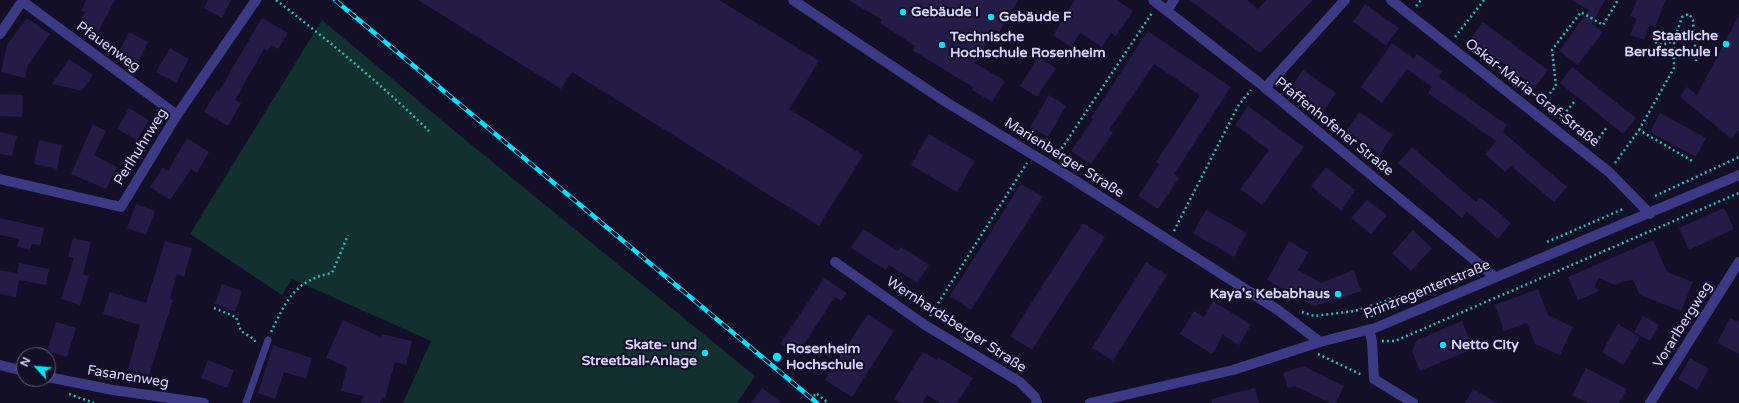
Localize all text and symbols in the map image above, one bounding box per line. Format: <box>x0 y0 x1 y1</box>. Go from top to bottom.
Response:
place label: Gebäude I <box>911 4 979 20</box>
marker: Gebäude I <box>898 7 908 17</box>
place label: Gebäude F <box>999 9 1072 25</box>
marker: Gebäude F <box>986 12 996 22</box>
street label: Pfauenweg <box>73 18 143 76</box>
place label: Staatliche Berufsschule I <box>1624 28 1718 60</box>
place label: Technische Hochschule Rosenheim <box>950 29 1106 62</box>
street label: Oskar-Maria-Graf-Straße <box>1462 35 1602 151</box>
marker: Staatliche Berufsschule I <box>1721 39 1731 49</box>
marker: Technische Hochschule Rosenheim <box>937 40 947 50</box>
street label: Pfaffenhofener Straße <box>1271 74 1397 180</box>
street label: Perlhuhnweg <box>111 105 171 189</box>
street label: Marienberger Straße <box>1001 114 1127 202</box>
street label: Prinzregentenstraße <box>1361 257 1493 323</box>
street label: Wernhardsberger Straße <box>883 273 1029 377</box>
street label: Vorarlbergweg <box>1650 279 1716 371</box>
place label: Kaya's Kebabhaus <box>1210 286 1330 302</box>
marker: Kaya's Kebabhaus <box>1333 289 1343 299</box>
place label: Skate- und Streetball-Anlage <box>582 337 697 370</box>
place label: Netto City <box>1451 337 1519 353</box>
marker: Netto City <box>1438 340 1448 350</box>
place label: Rosenheim Hochschule <box>786 341 863 374</box>
north arrow <box>16 347 56 387</box>
marker: Skate- und Streetball-Anlage <box>700 348 710 358</box>
marker: Rosenheim Hochschule <box>771 351 783 363</box>
text: N <box>18 355 33 369</box>
street label: Fasanenweg <box>86 362 170 392</box>

